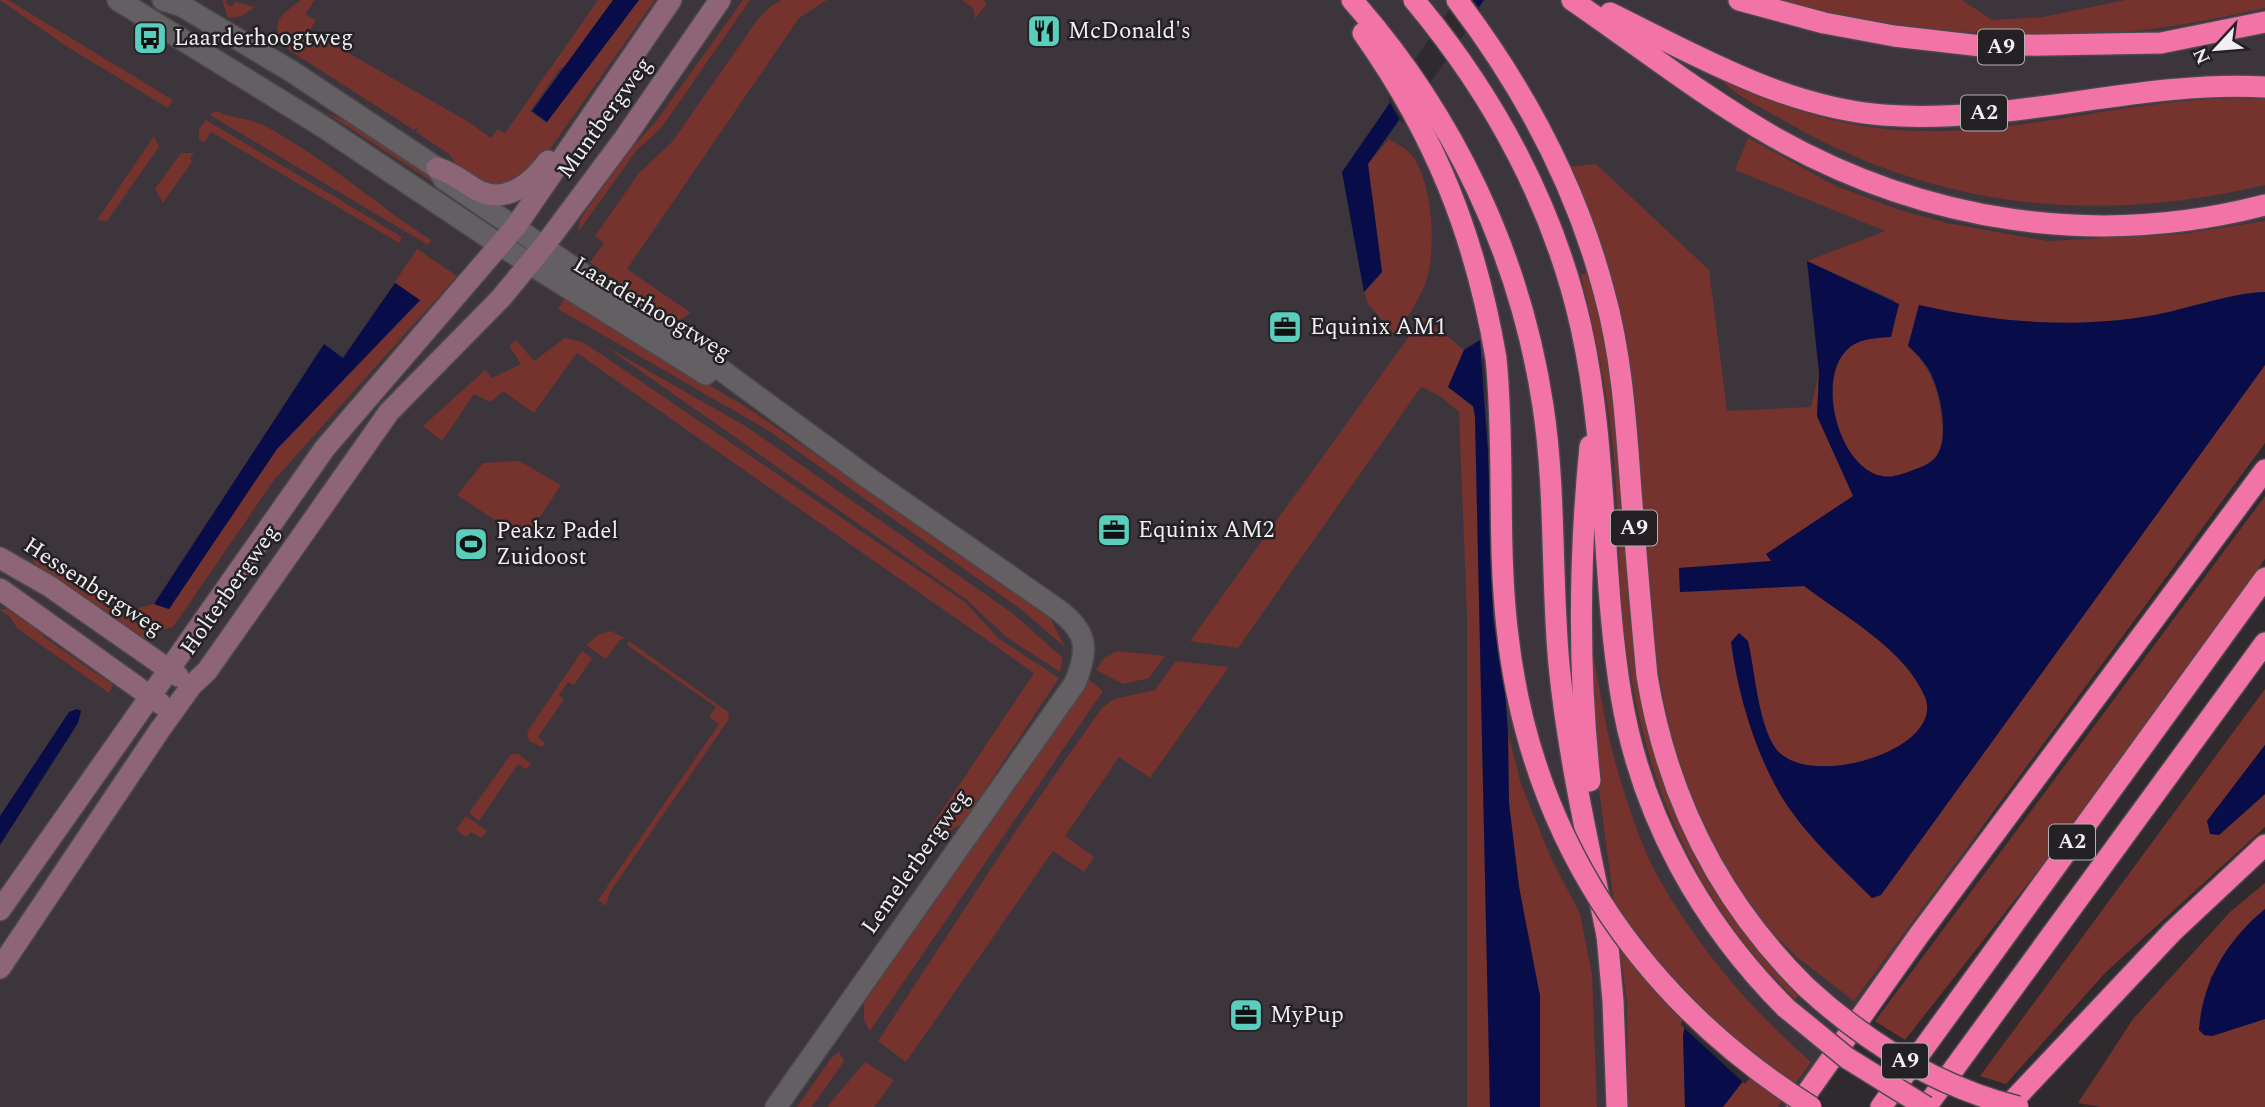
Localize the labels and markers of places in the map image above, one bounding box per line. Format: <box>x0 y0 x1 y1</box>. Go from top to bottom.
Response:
restaurant icon: McDonald's <box>1025 12 1063 50</box>
place label: McDonald's <box>1068 14 1191 49</box>
bus stop icon: Laarderhoogtweg <box>131 19 169 57</box>
place label: Laarderhoogtweg <box>174 21 353 56</box>
office icon: Equinix AM1 <box>1266 308 1304 346</box>
place label: Equinix AM1 <box>1310 310 1446 345</box>
office icon: Equinix AM2 <box>1095 511 1133 549</box>
place label: Equinix AM2 <box>1138 513 1274 548</box>
place label: Peakz Padel Zuidoost <box>496 514 618 575</box>
sports icon: Peakz Padel Zuidoost <box>452 525 490 563</box>
office icon: MyPup <box>1227 996 1265 1034</box>
place label: MyPup <box>1270 998 1344 1033</box>

